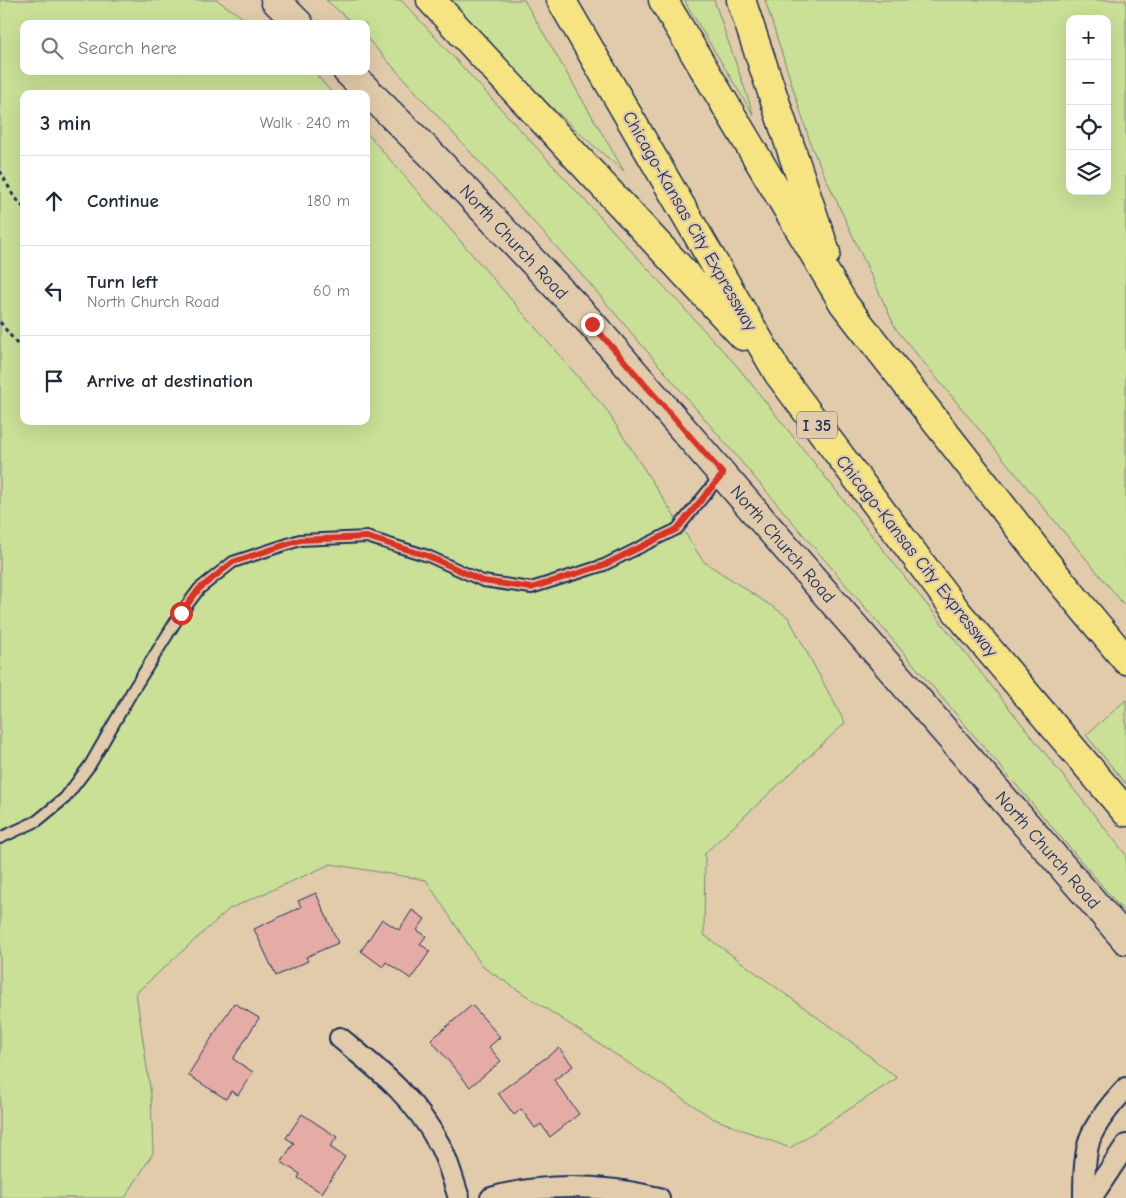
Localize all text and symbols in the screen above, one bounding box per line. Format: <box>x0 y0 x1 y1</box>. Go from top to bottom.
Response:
map controls <box>1066 15 1111 195</box>
button: + <box>1066 15 1111 60</box>
search box <box>20 20 370 75</box>
icon: search <box>38 34 66 62</box>
text: Search here <box>78 37 177 59</box>
button: − <box>1066 60 1111 105</box>
button: locate <box>1066 105 1111 150</box>
street label: Chicago-Kansas City Expressway <box>618 108 762 336</box>
text: 3 min <box>40 111 91 135</box>
text: Walk · 240 m <box>260 114 350 132</box>
button: layers <box>1066 150 1111 195</box>
street label: North Church Road <box>455 181 572 304</box>
icon: ahead <box>40 187 68 215</box>
text: Continue <box>87 190 159 212</box>
text: 180 m <box>307 192 350 210</box>
text: Turn left <box>87 271 158 293</box>
icon: left <box>40 277 68 305</box>
text: 60 m <box>313 282 350 300</box>
text: North Church Road <box>87 293 219 311</box>
route end <box>581 313 604 336</box>
icon: arrive <box>40 367 68 395</box>
text: Arrive at destination <box>87 370 253 392</box>
road number: I 35 <box>797 412 837 438</box>
street label: Chicago-Kansas City Expressway <box>831 451 1003 662</box>
street label: North Church Road <box>726 481 839 607</box>
route start <box>170 602 193 625</box>
street label: North Church Road <box>991 787 1104 913</box>

